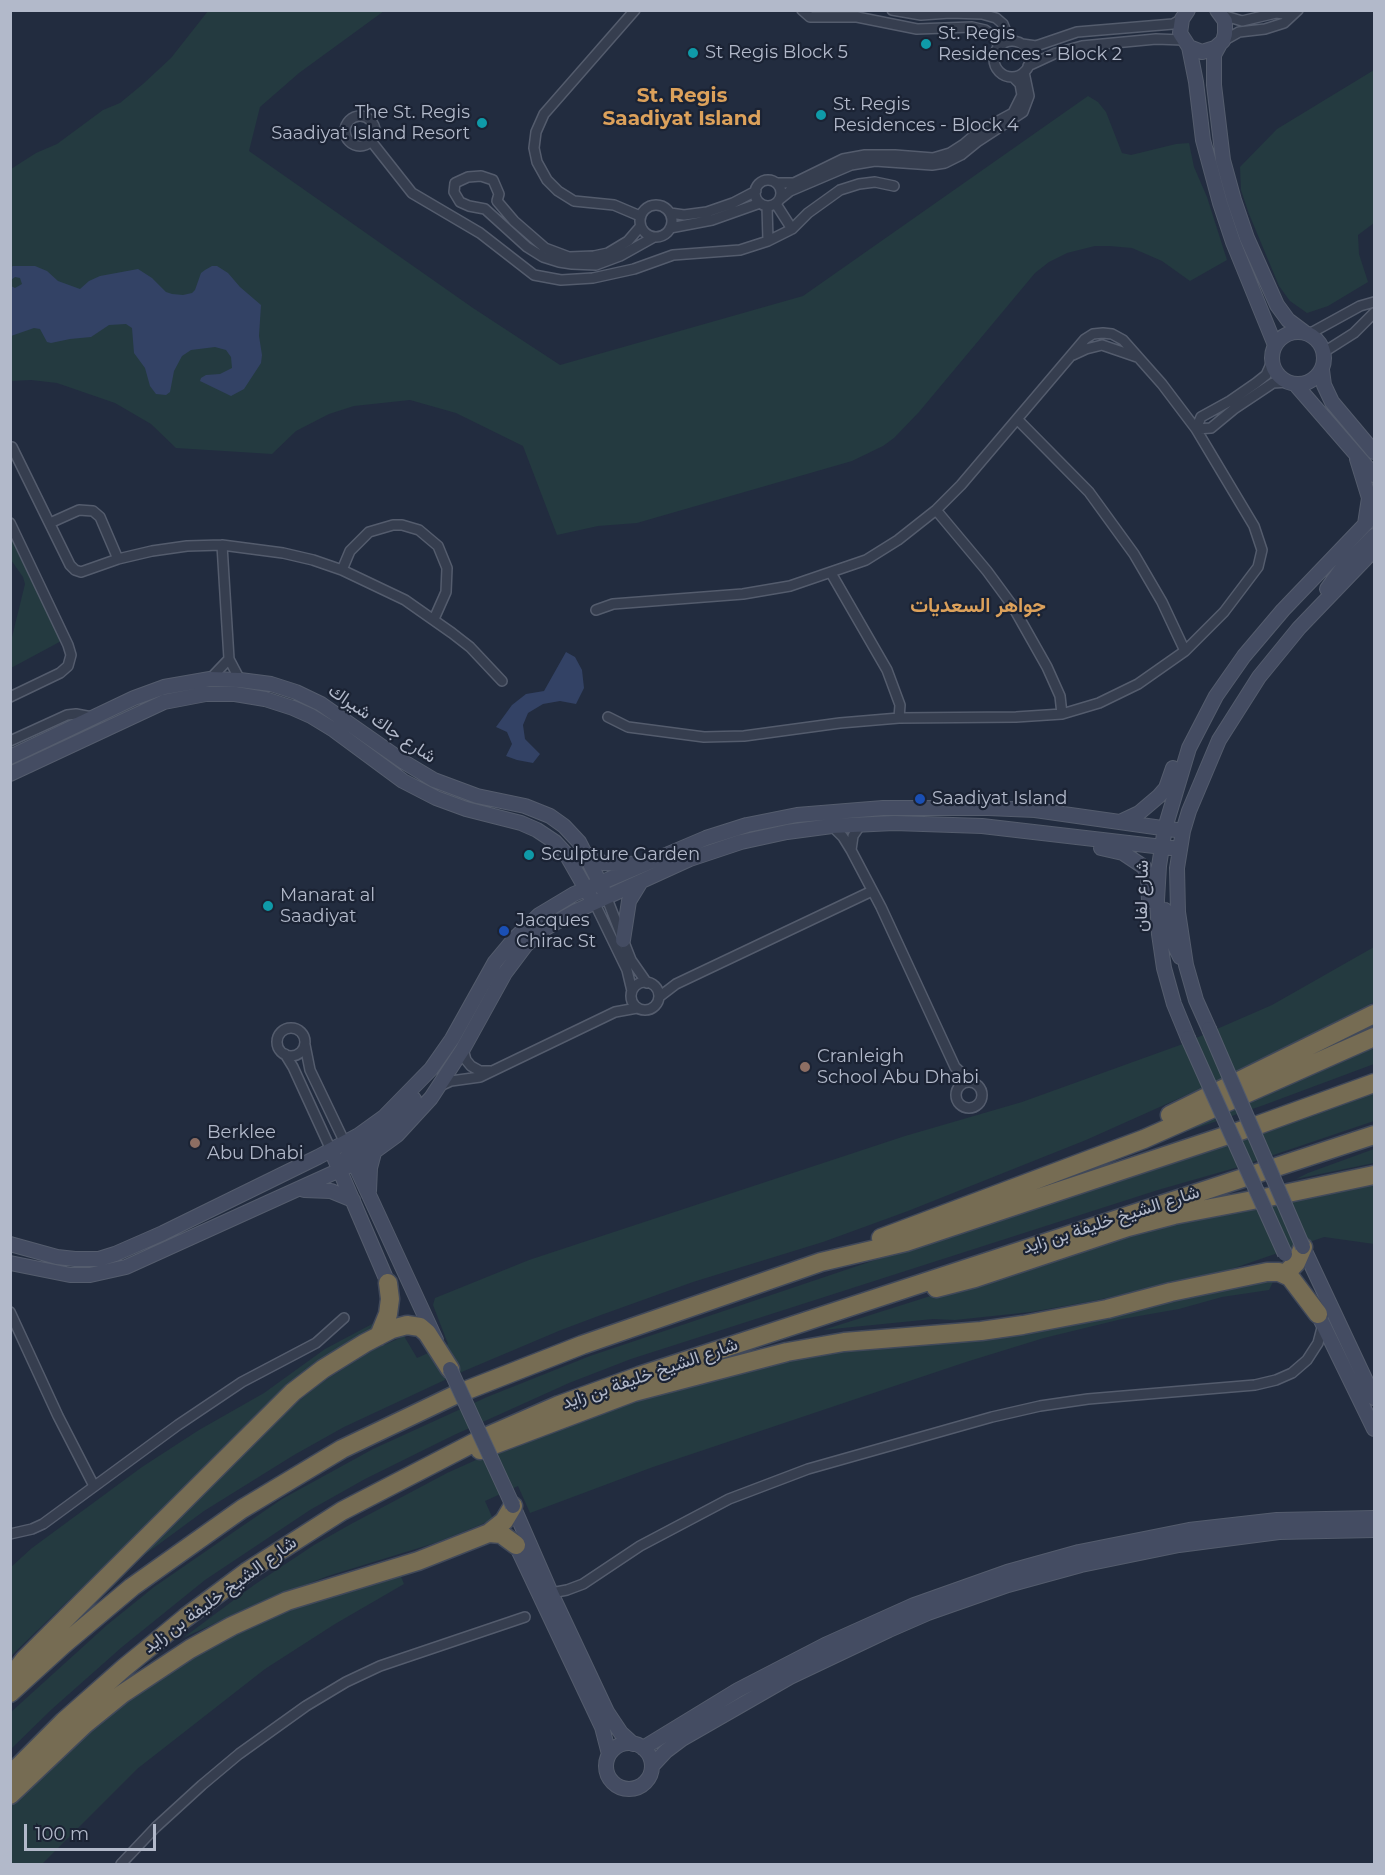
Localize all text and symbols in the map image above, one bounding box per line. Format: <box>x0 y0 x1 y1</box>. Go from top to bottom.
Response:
place label: St. Regis Residences - Block 2 <box>938 23 1122 66</box>
marker: St. Regis Residences - Block 2 <box>919 37 933 51</box>
place label: St Regis Block 5 <box>705 42 848 64</box>
marker: St Regis Block 5 <box>686 46 700 60</box>
district label: St. Regis Saadiyat Island <box>603 84 761 131</box>
place label: St. Regis Residences - Block 4 <box>833 94 1019 136</box>
place label: The St. Regis Saadiyat Island Resort <box>271 102 470 144</box>
marker: St. Regis Residences - Block 4 <box>814 108 828 122</box>
marker: The St. Regis Saadiyat Island Resort <box>475 116 489 130</box>
district label: جواهر السعديات <box>910 594 1046 618</box>
street label: شارع جاك شيراك <box>324 680 440 768</box>
place label: Saadiyat Island <box>932 788 1067 810</box>
marker: Saadiyat Island <box>913 792 927 806</box>
place label: Sculpture Garden <box>541 844 700 866</box>
marker: Sculpture Garden <box>522 848 536 862</box>
street label: شارع لفان <box>1131 860 1153 932</box>
place label: Manarat al Saadiyat <box>280 885 375 928</box>
marker: Manarat al Saadiyat <box>261 899 275 913</box>
place label: Jacques Chirac St <box>516 910 596 952</box>
marker: Jacques Chirac St <box>497 924 511 938</box>
place label: Cranleigh School Abu Dhabi <box>817 1046 979 1088</box>
marker: Cranleigh School Abu Dhabi <box>798 1060 812 1074</box>
place label: Berklee Abu Dhabi <box>207 1122 304 1164</box>
marker: Berklee Abu Dhabi <box>188 1136 202 1150</box>
street label: شارع الشيخ خليفة بن زايد <box>1020 1181 1202 1259</box>
street label: شارع الشيخ خليفة بن زايد <box>559 1334 741 1414</box>
street label: شارع الشيخ خليفة بن زايد <box>139 1532 301 1658</box>
scale bar <box>27 1812 159 1850</box>
text: 100 m <box>35 1823 89 1845</box>

